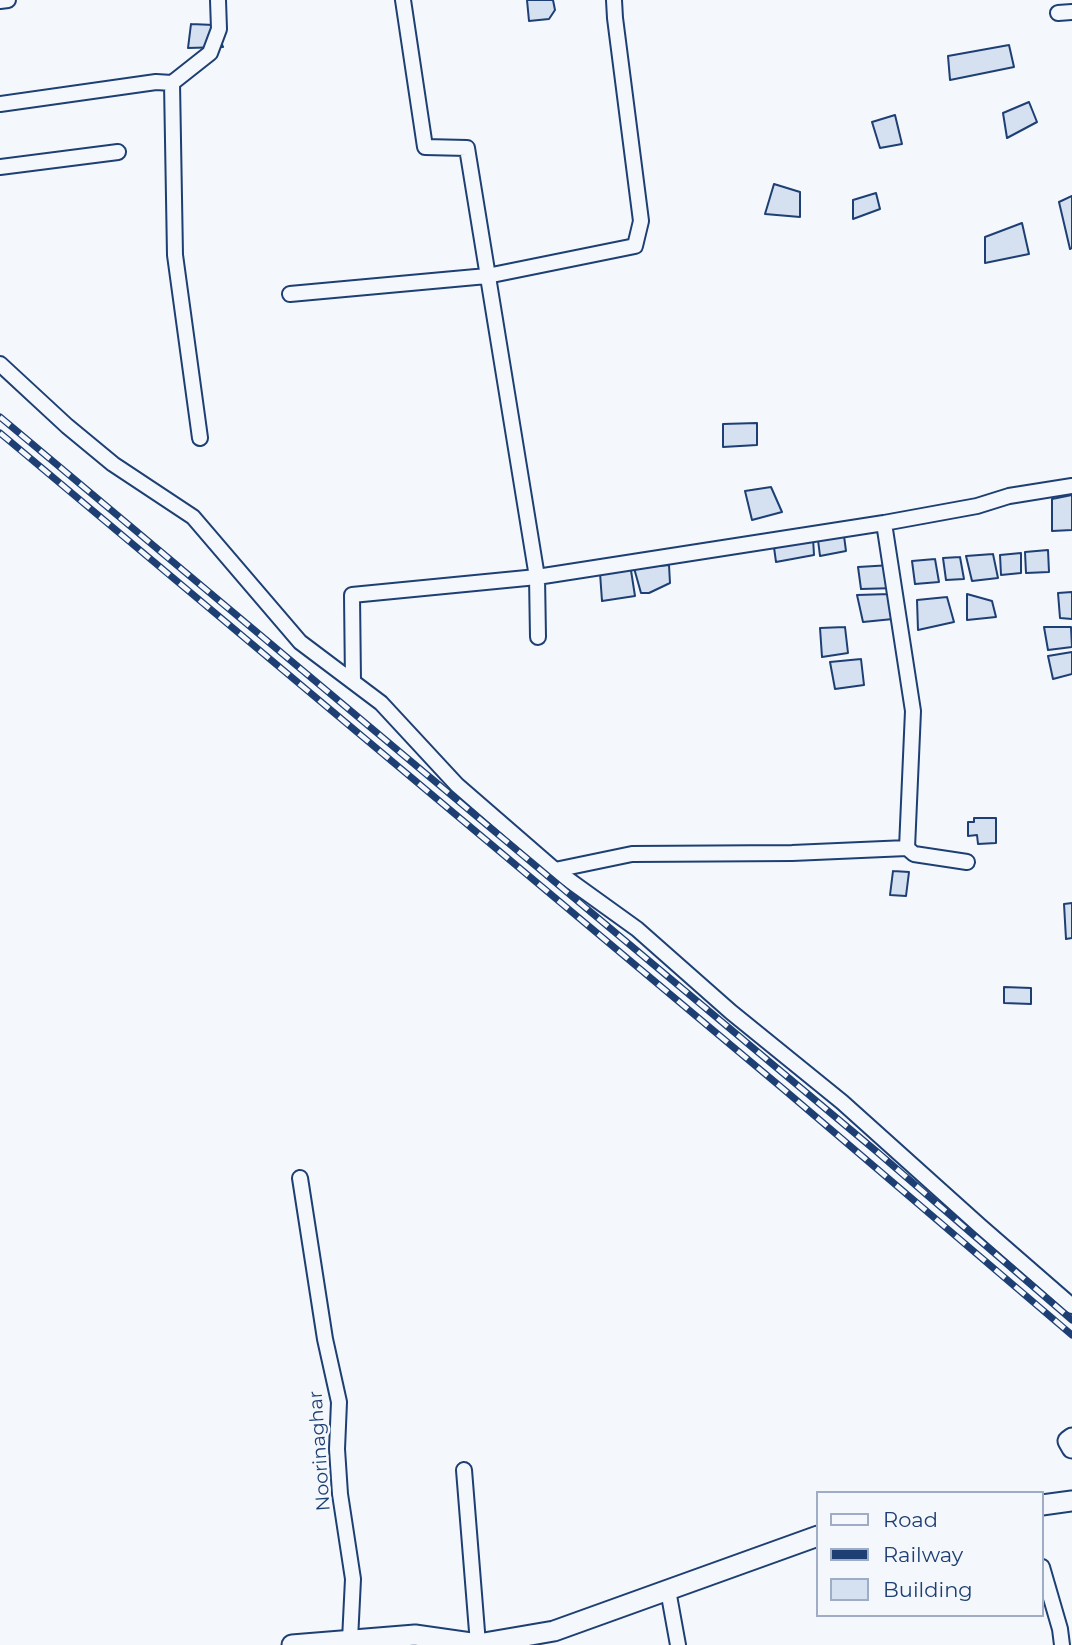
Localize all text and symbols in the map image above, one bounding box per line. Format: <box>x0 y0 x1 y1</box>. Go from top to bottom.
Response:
street label: Noorinaghar <box>304 1390 336 1512</box>
legend <box>816 1491 1044 1617</box>
text: Road <box>883 1507 938 1532</box>
text: Railway <box>883 1542 963 1567</box>
text: Building <box>883 1577 973 1602</box>

